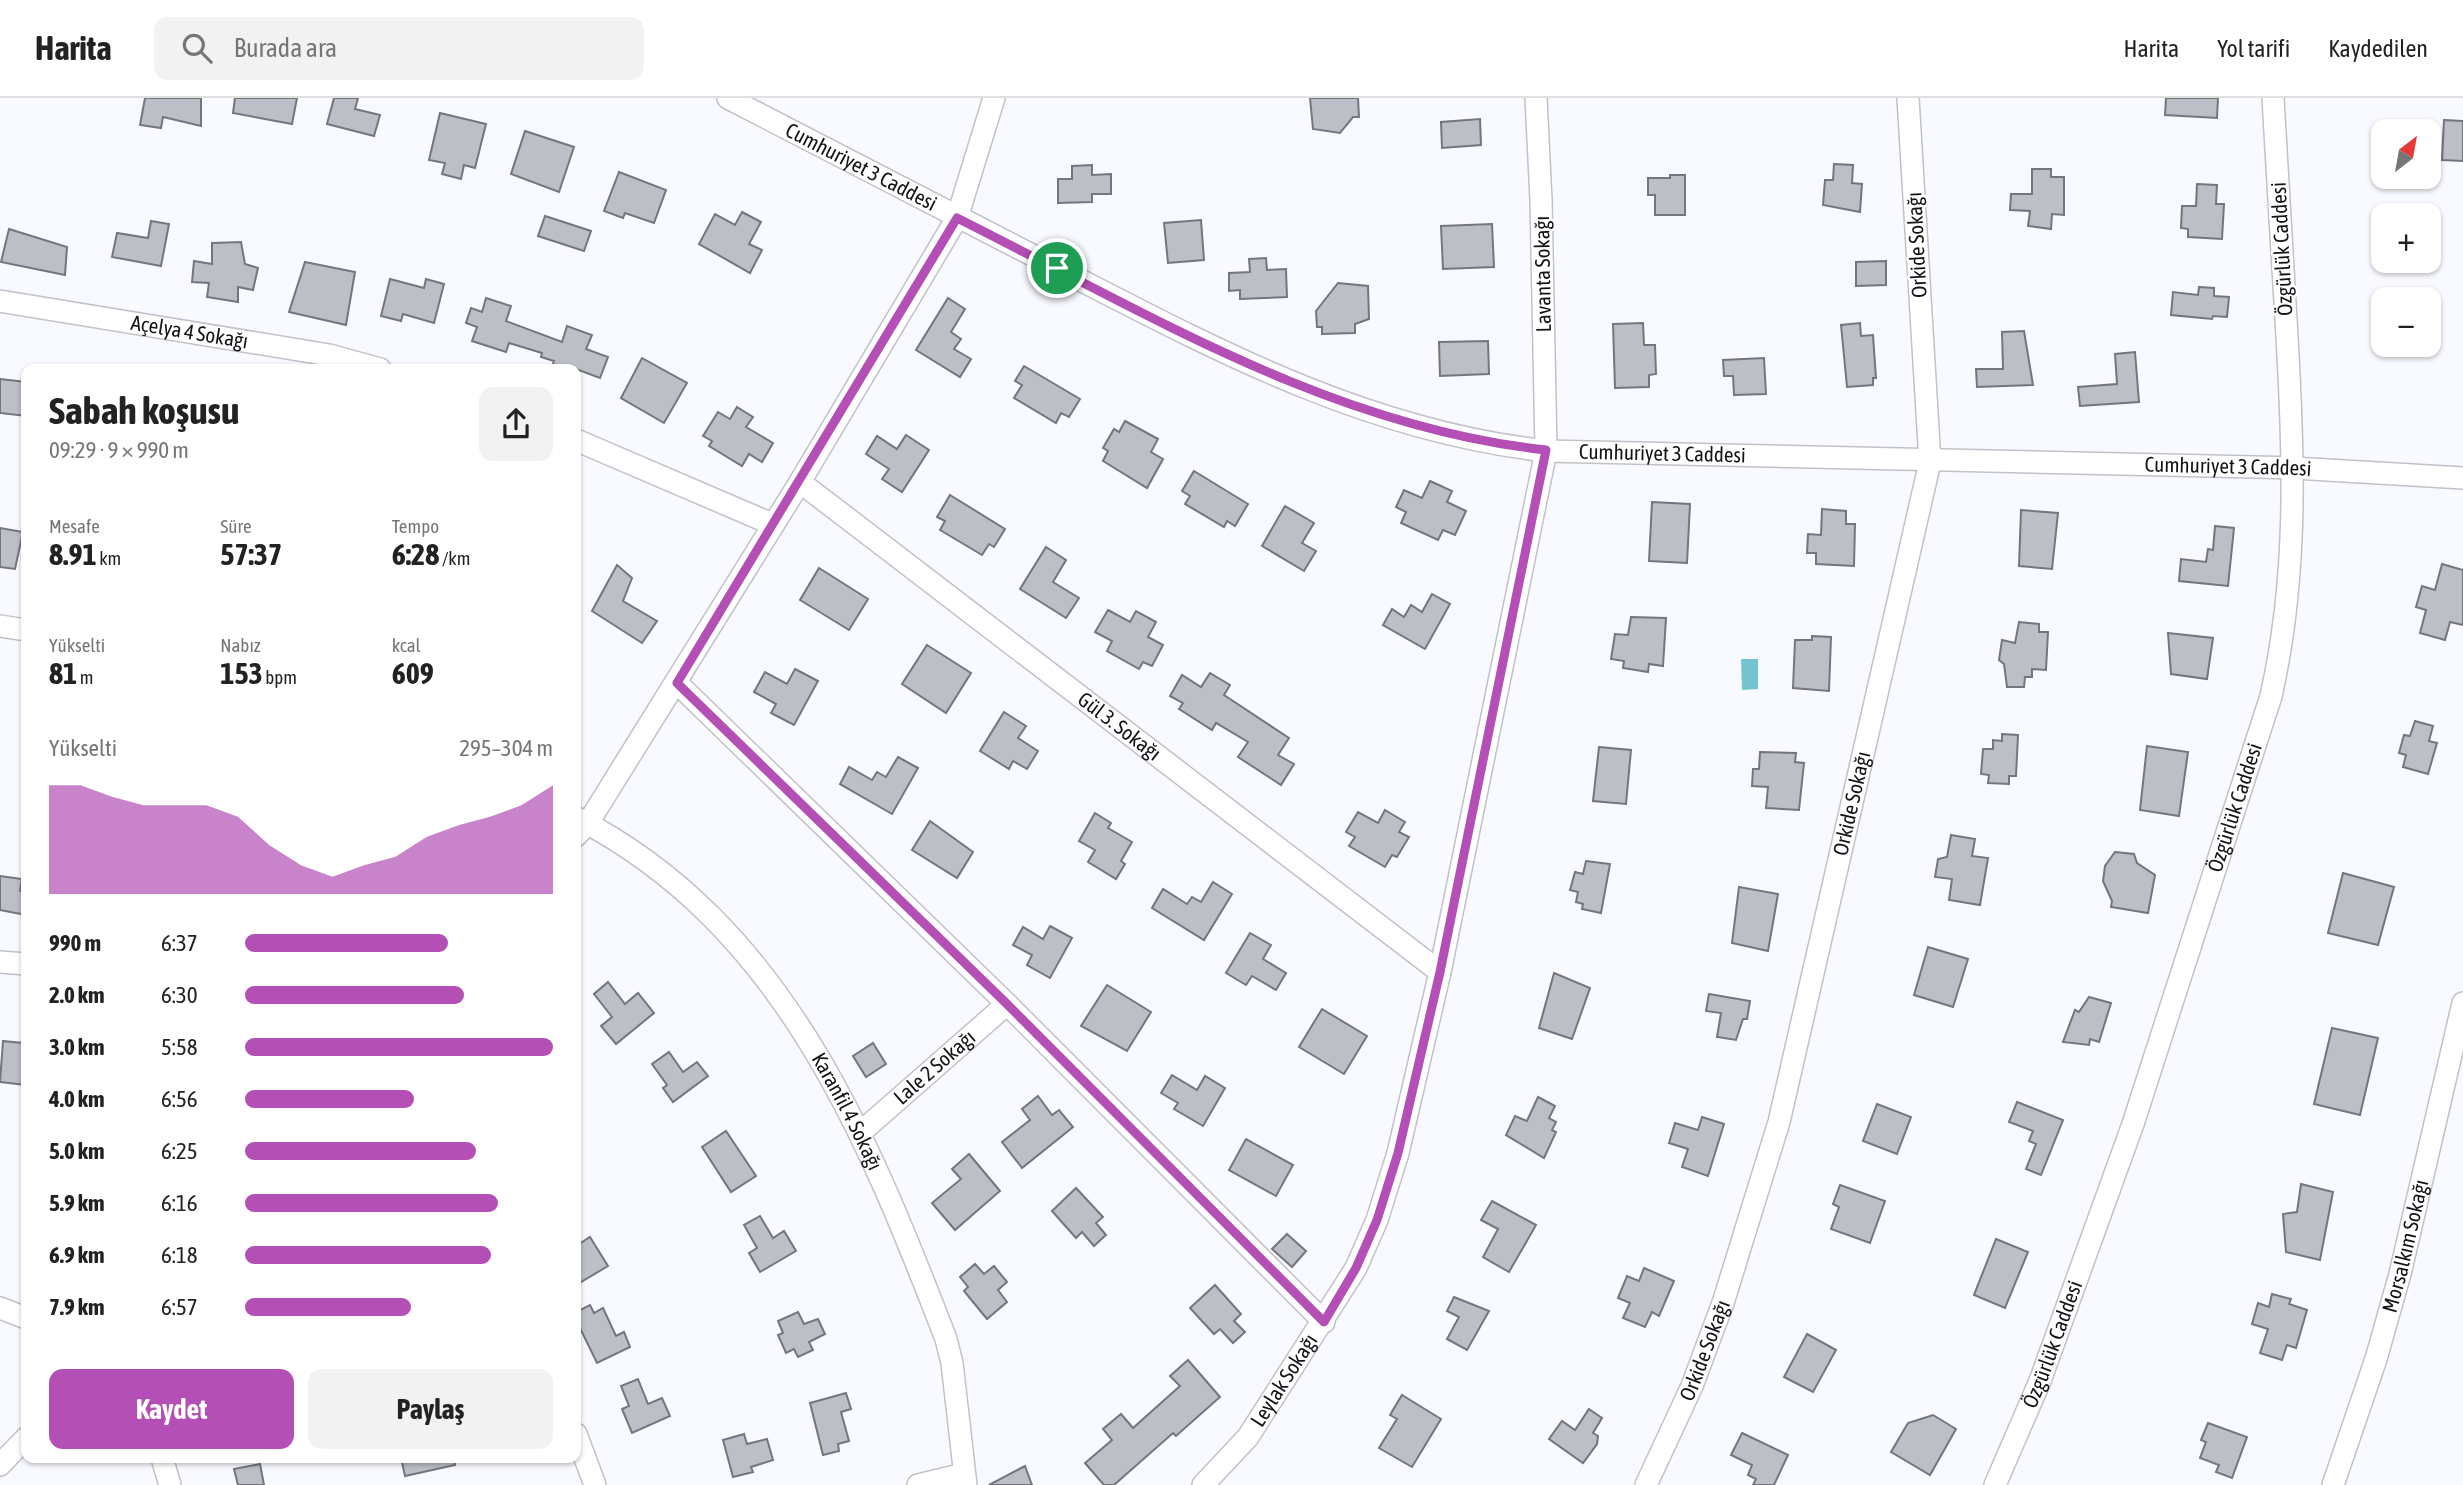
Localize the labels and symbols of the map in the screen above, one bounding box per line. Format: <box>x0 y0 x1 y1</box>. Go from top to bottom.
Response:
street label: Cumhuriyet 3 Caddesi <box>782 117 941 215</box>
north arrow <box>2371 119 2441 189</box>
street label: Özgürlük Caddesi <box>2266 182 2296 317</box>
street label: Orkide Sokağı <box>1901 192 1931 299</box>
street label: Lavanta Sokağı <box>1529 216 1555 332</box>
pin <box>1027 238 1087 298</box>
street label: Açelya 4 Sokağı <box>129 310 250 353</box>
street label: Cumhuriyet 3 Caddesi <box>1579 439 1746 467</box>
street label: Cumhuriyet 3 Caddesi <box>2145 452 2312 480</box>
street label: Gül 3. Sokağı <box>1074 686 1166 765</box>
street label: Özgürlük Caddesi <box>2202 740 2266 875</box>
street label: Orkide Sokağı <box>1827 749 1874 858</box>
street label: Lale 2 Sokağı <box>888 1025 980 1109</box>
street label: Karanfil 4 Sokağı <box>807 1048 888 1174</box>
street label: Morsalkım Sokağı <box>2377 1177 2433 1315</box>
street label: Özgürlük Caddesi <box>2017 1277 2086 1411</box>
street label: Orkide Sokağı <box>1674 1296 1734 1404</box>
street label: Leylak Sokağı <box>1245 1329 1322 1431</box>

